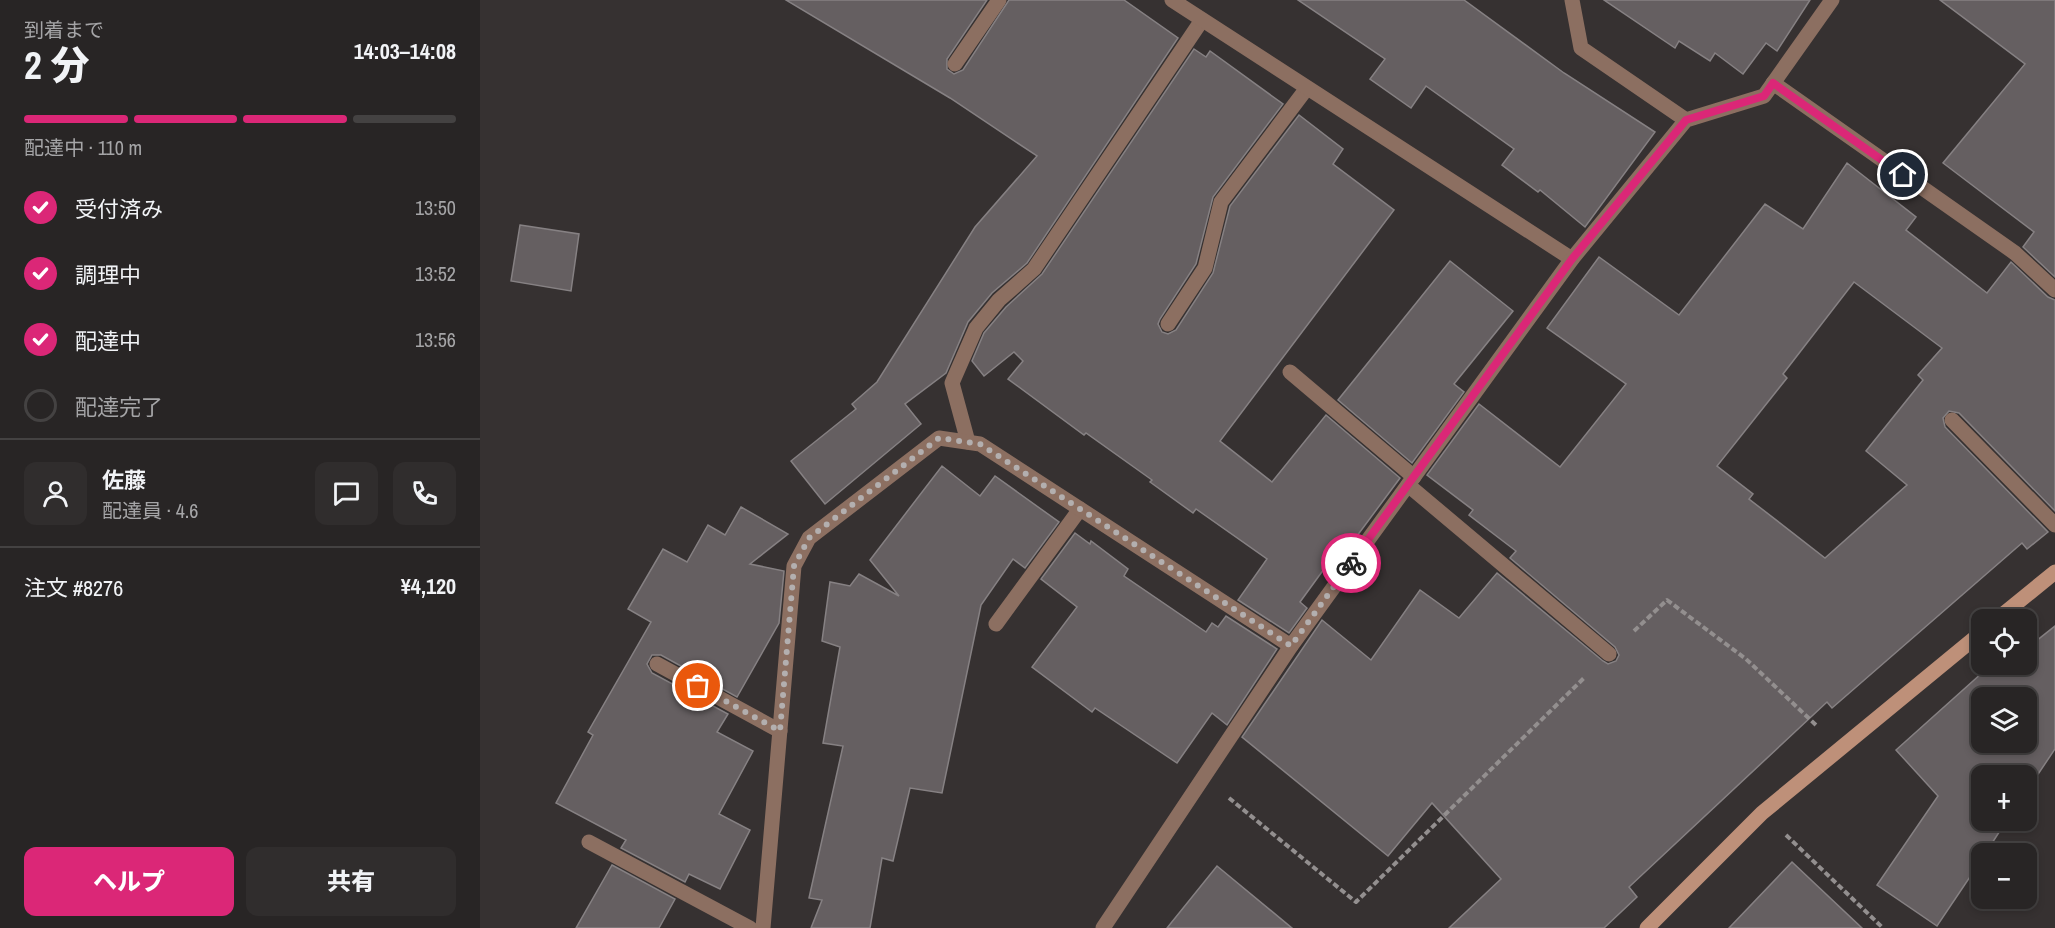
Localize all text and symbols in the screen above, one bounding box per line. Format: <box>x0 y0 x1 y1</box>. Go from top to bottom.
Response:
text: 到着まで <box>24 16 104 43</box>
text: 14:03–14:08 <box>354 36 456 66</box>
text: 2 分 <box>24 39 90 91</box>
text: 配達中 · 110 m <box>24 134 142 161</box>
pin <box>1877 149 1928 200</box>
icon: home <box>1886 158 1919 191</box>
icon: check <box>24 191 57 224</box>
text: 受付済み <box>75 194 163 224</box>
text: 13:50 <box>415 194 456 221</box>
icon: check <box>24 257 57 290</box>
text: 調理中 <box>75 260 141 290</box>
text: 13:52 <box>415 260 456 287</box>
icon: check <box>24 323 57 356</box>
text: 配達中 <box>75 326 141 356</box>
text: 13:56 <box>415 326 456 353</box>
text: 配達完了 <box>75 392 163 422</box>
button: person <box>24 462 87 525</box>
button: chat <box>315 462 378 525</box>
button: phone <box>393 462 456 525</box>
text: 佐藤 <box>102 465 146 495</box>
text: 配達員 · 4.6 <box>102 497 198 524</box>
courier <box>1321 533 1381 593</box>
icon: bike <box>1335 547 1368 580</box>
text: ¥4,120 <box>401 571 456 601</box>
text: 注文 #8276 <box>24 573 123 603</box>
map controls <box>1971 609 2037 909</box>
button: locate <box>1971 609 2037 675</box>
pin <box>672 660 723 711</box>
icon: bag <box>681 669 714 702</box>
button: layers <box>1971 687 2037 753</box>
button: + <box>1971 765 2037 831</box>
button: − <box>1971 843 2037 909</box>
button: ヘルプ <box>24 847 234 916</box>
button: 共有 <box>246 847 456 916</box>

